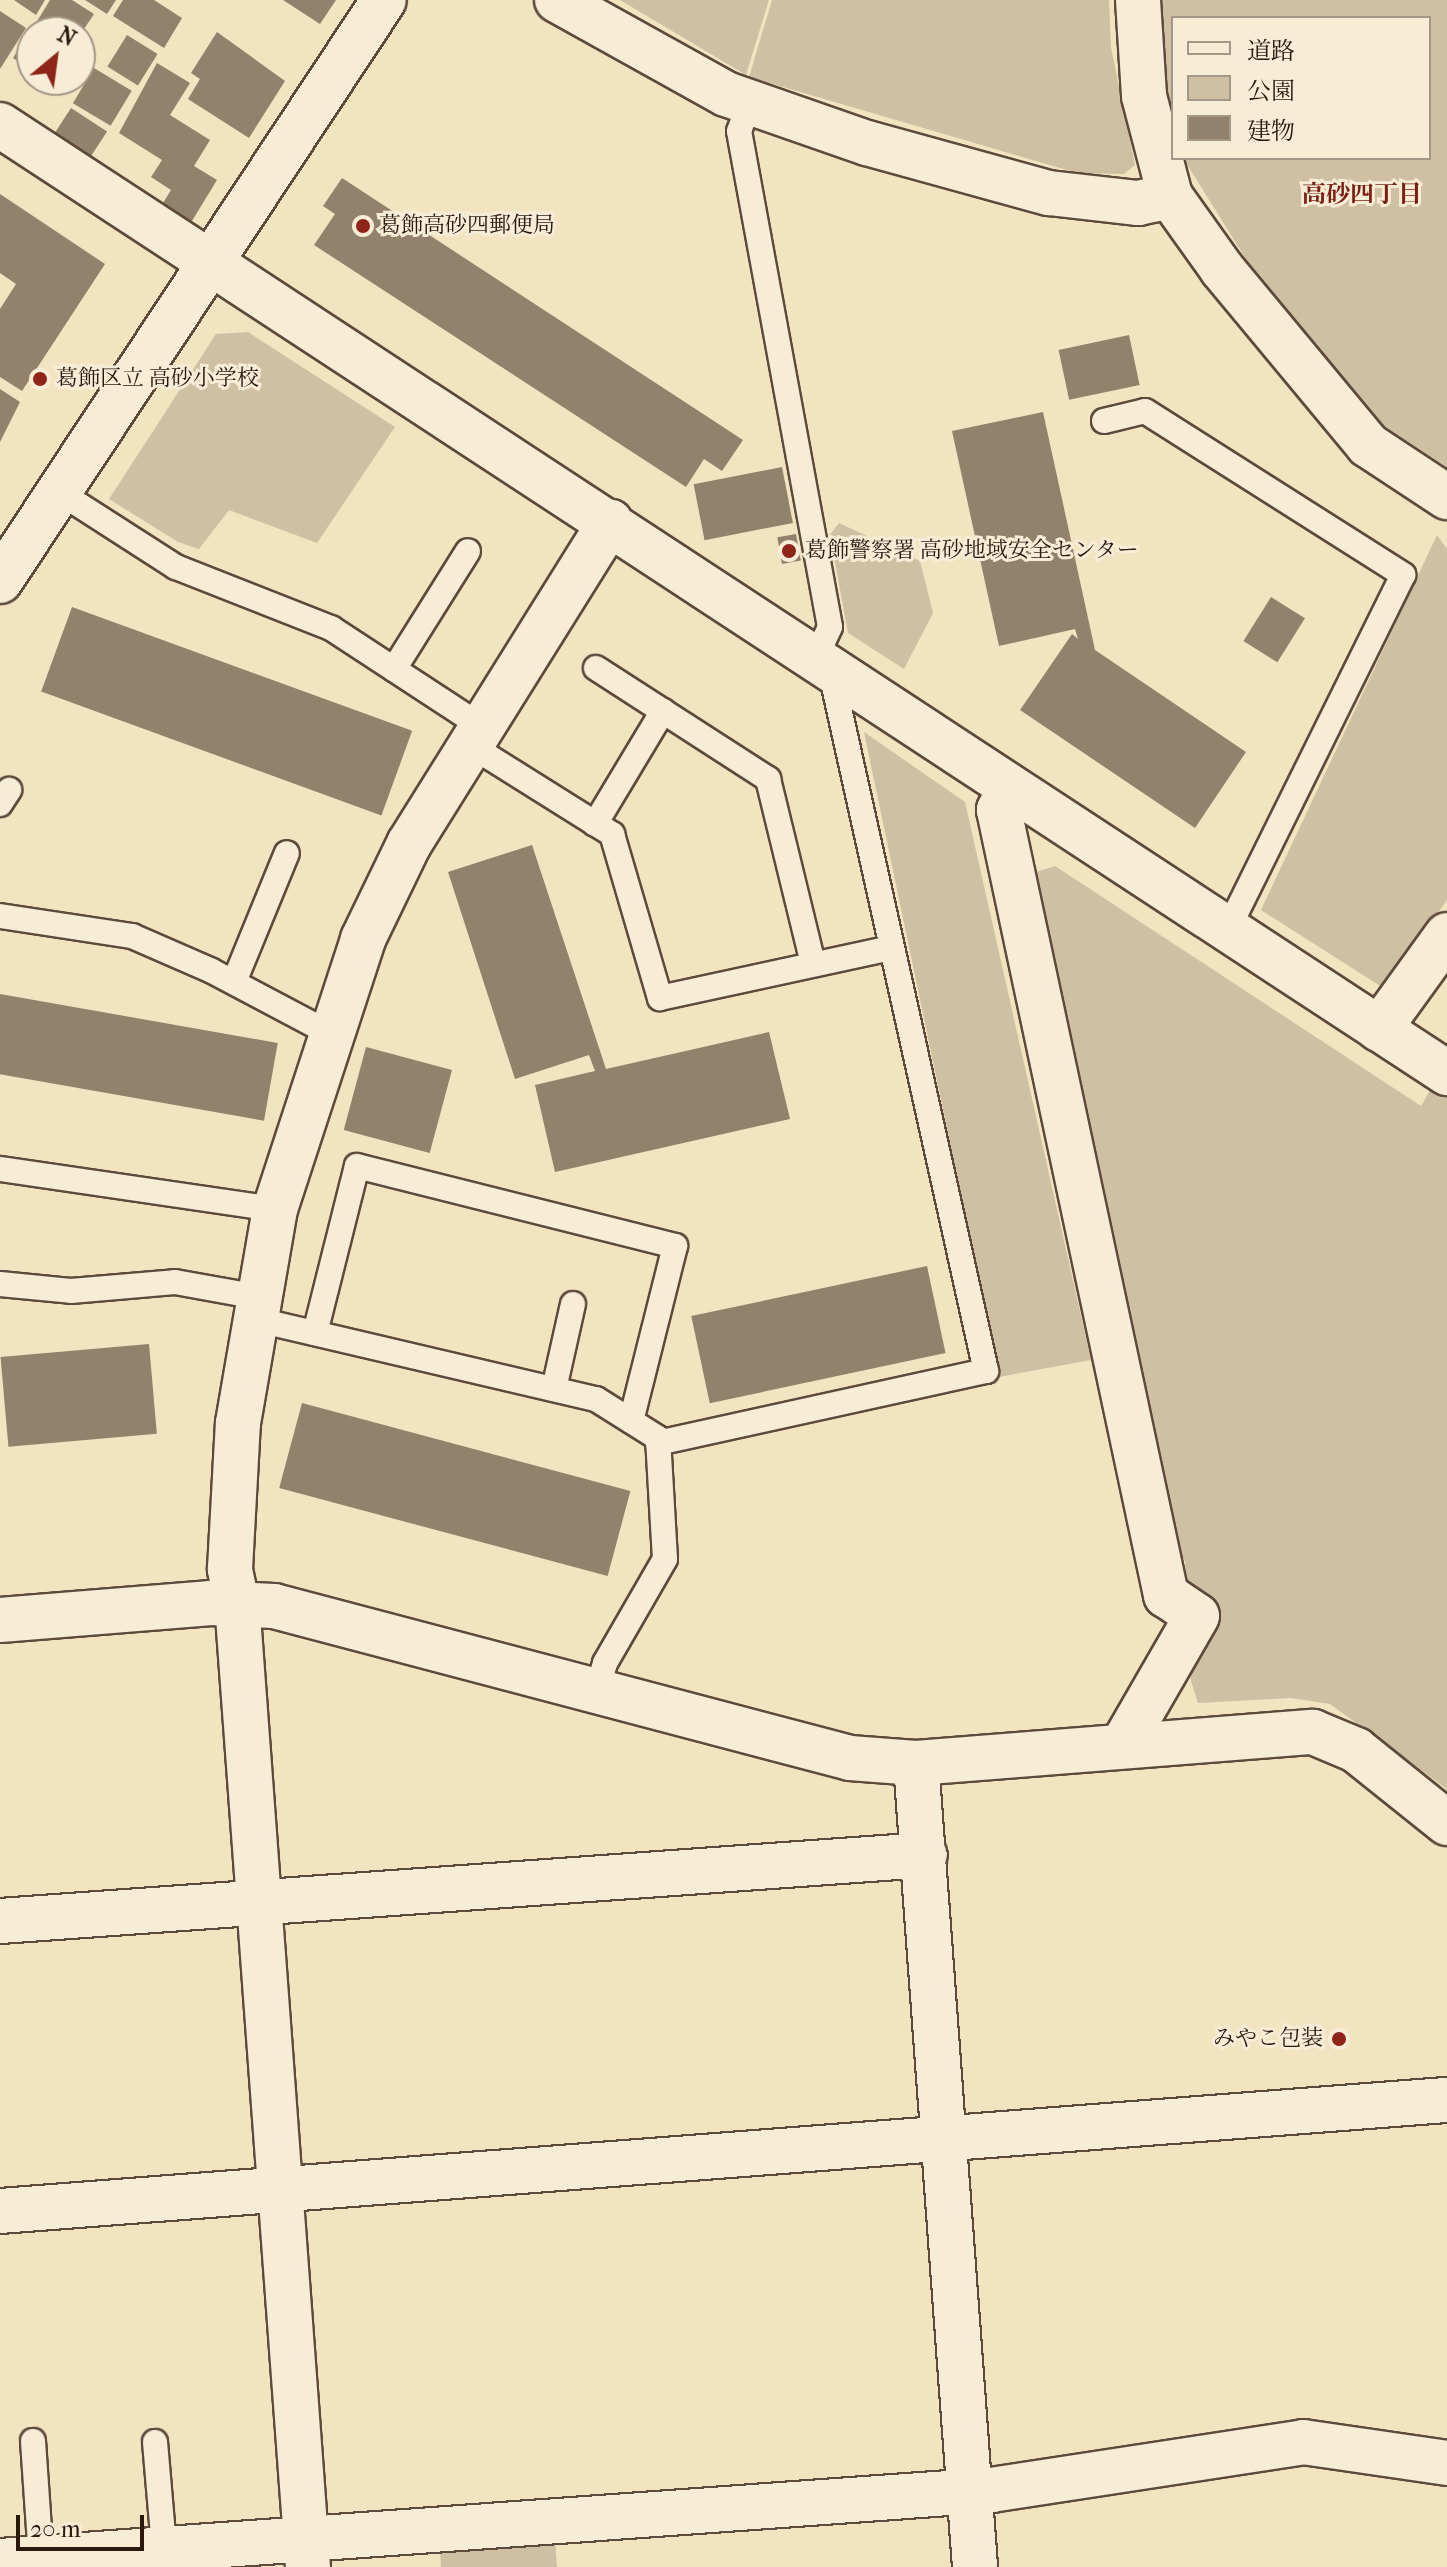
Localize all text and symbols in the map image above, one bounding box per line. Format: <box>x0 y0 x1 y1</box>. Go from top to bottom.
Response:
north arrow <box>16 16 96 96</box>
legend <box>1171 16 1431 160</box>
text: N <box>53 21 80 52</box>
text: 道路 <box>1247 37 1295 65</box>
text: 公園 <box>1247 77 1295 105</box>
text: 建物 <box>1247 117 1295 145</box>
district label: 高砂四丁目 <box>1302 181 1422 209</box>
place label: 葛飾高砂四郵便局 <box>379 213 555 239</box>
marker: 葛飾高砂四郵便局 <box>354 217 372 235</box>
place label: 葛飾区立 高砂小学校 <box>56 366 259 392</box>
marker: 葛飾区立 高砂小学校 <box>31 370 49 388</box>
place label: 葛飾警察署 高砂地域安全センター <box>805 538 1140 564</box>
marker: 葛飾警察署 高砂地域安全センター <box>780 542 798 560</box>
place label: みやこ包装 <box>1213 2026 1323 2052</box>
marker: みやこ包装 <box>1330 2030 1348 2048</box>
scale bar <box>20 2499 148 2549</box>
text: 20 m <box>30 2515 81 2543</box>

